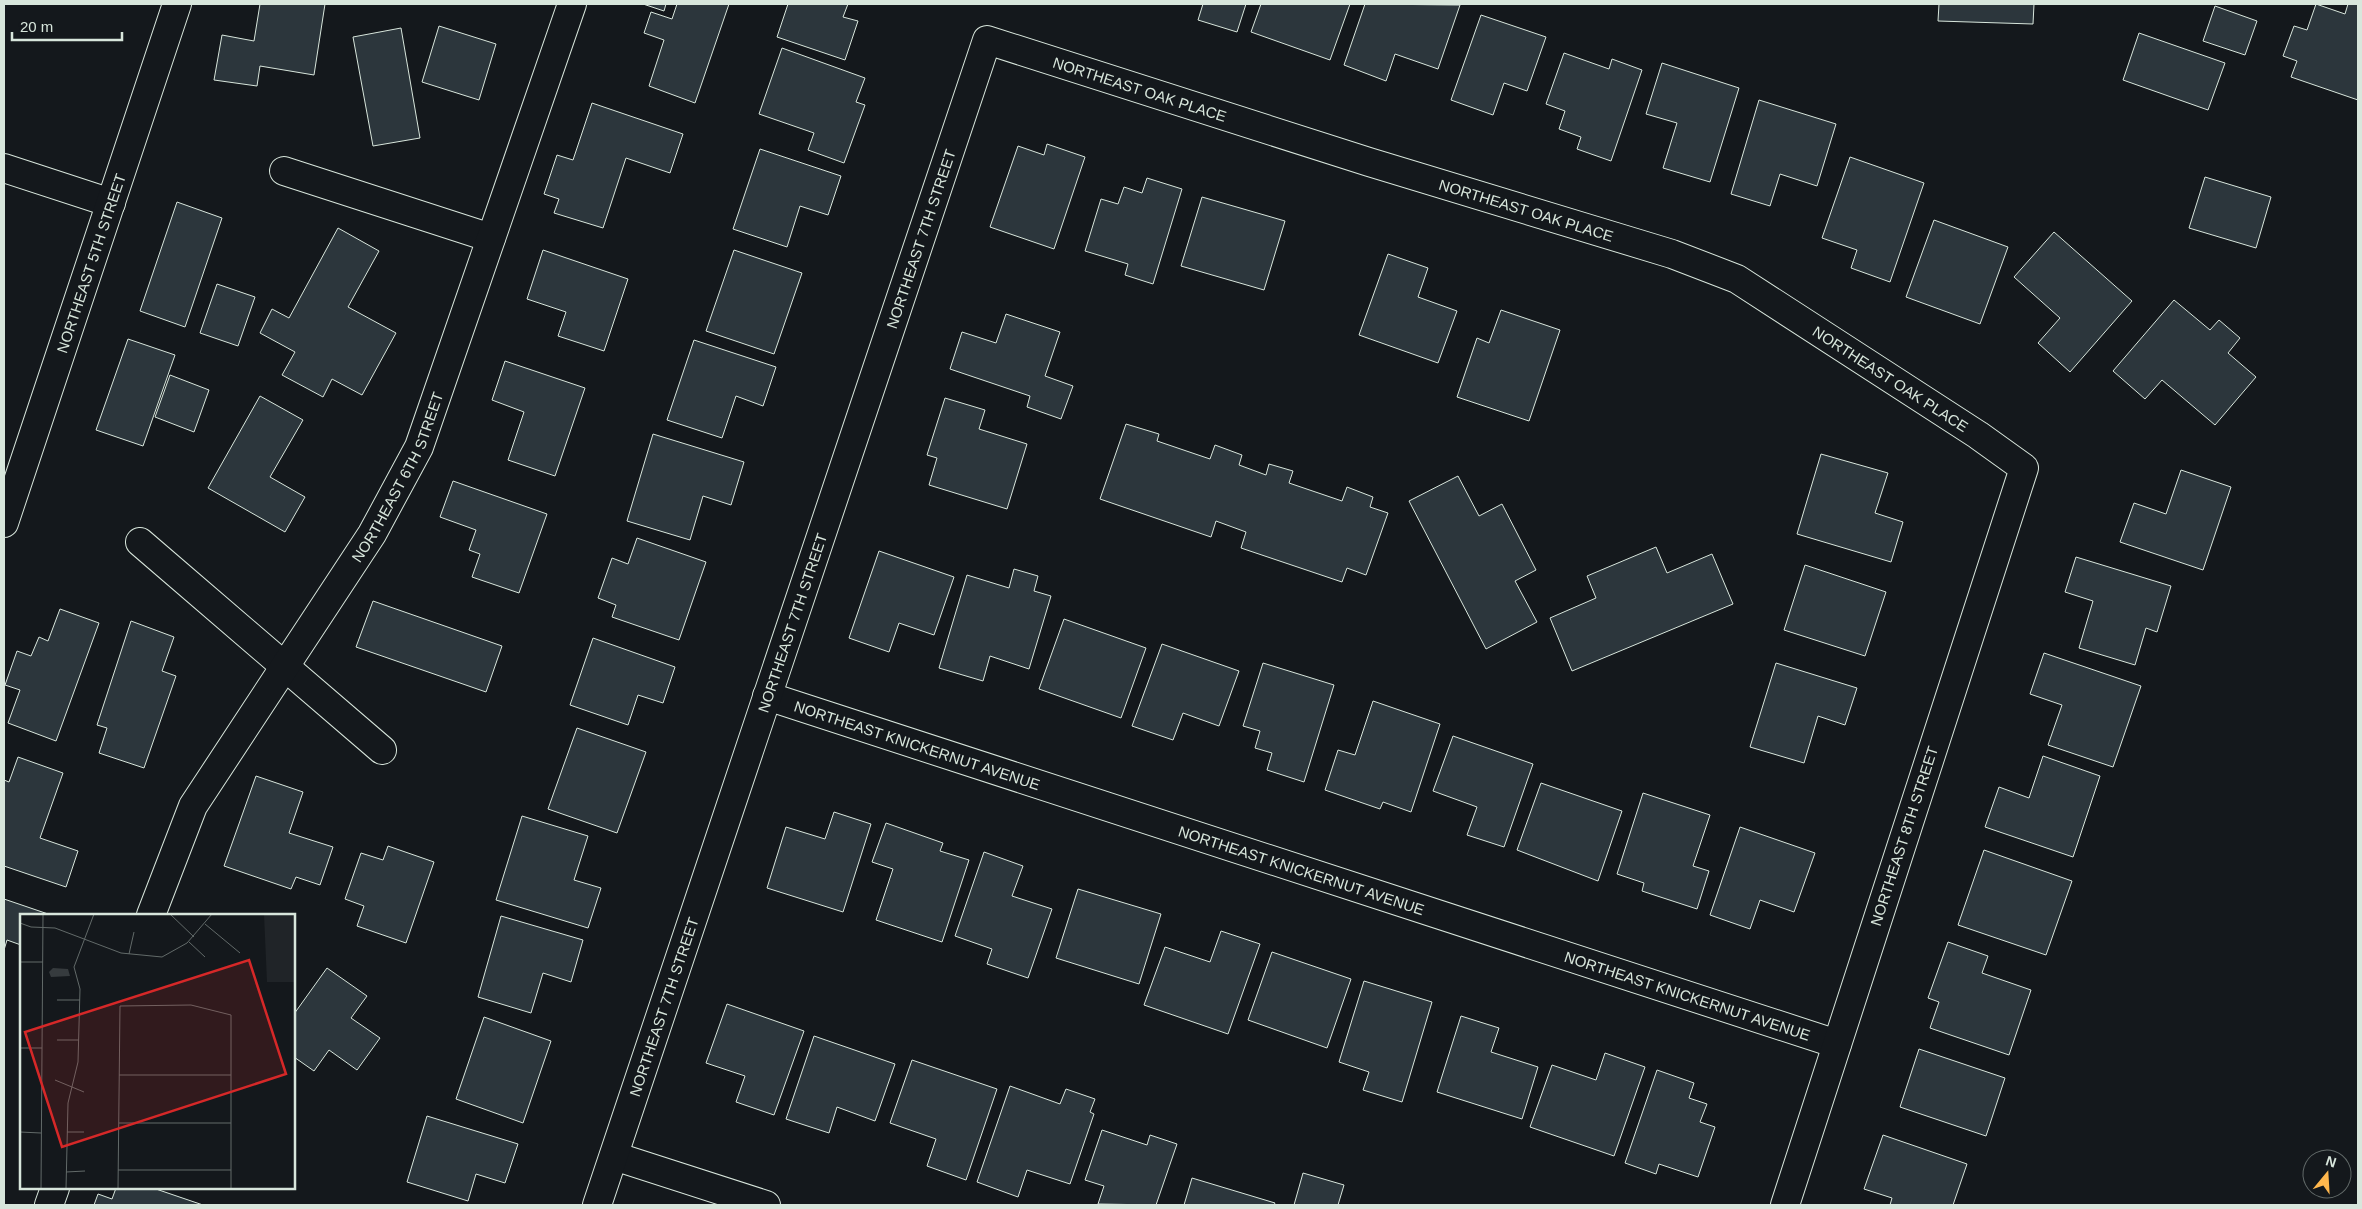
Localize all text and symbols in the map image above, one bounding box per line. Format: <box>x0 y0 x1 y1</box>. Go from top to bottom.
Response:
scale bar <box>12 10 122 42</box>
text: 20 m <box>20 18 53 35</box>
street label: NORTHEAST OAK PLACE <box>1051 53 1229 124</box>
street label: NORTHEAST 7TH STREET <box>883 147 958 331</box>
street label: NORTHEAST 5TH STREET <box>53 171 128 355</box>
street label: NORTHEAST OAK PLACE <box>1437 175 1616 244</box>
street label: NORTHEAST OAK PLACE <box>1810 322 1971 435</box>
street label: NORTHEAST 6TH STREET <box>348 390 446 565</box>
street label: NORTHEAST 7TH STREET <box>754 531 830 715</box>
street label: NORTHEAST KNICKERNUT AVENUE <box>792 697 1042 793</box>
street label: NORTHEAST 8TH STREET <box>1867 744 1941 928</box>
street label: NORTHEAST KNICKERNUT AVENUE <box>1176 822 1427 918</box>
inset map <box>20 914 295 1189</box>
street label: NORTHEAST 7TH STREET <box>625 915 701 1099</box>
street label: NORTHEAST KNICKERNUT AVENUE <box>1562 947 1813 1043</box>
north arrow <box>2302 1149 2352 1199</box>
text: N <box>2324 1152 2338 1171</box>

